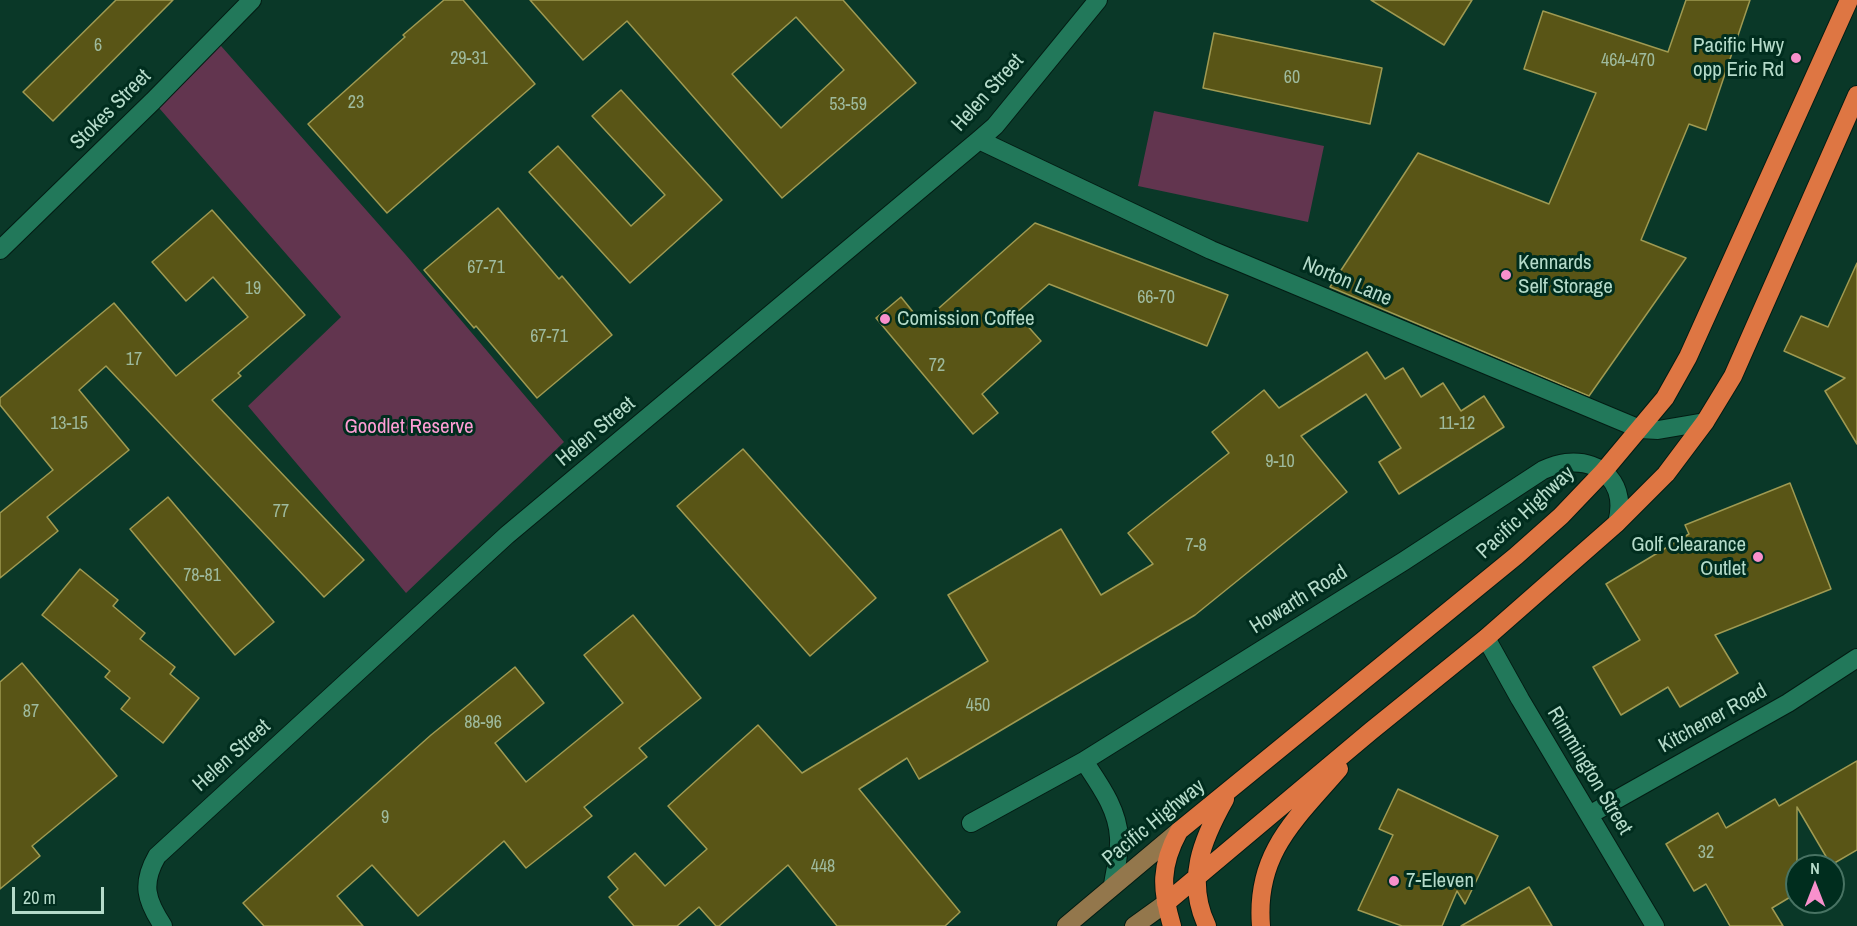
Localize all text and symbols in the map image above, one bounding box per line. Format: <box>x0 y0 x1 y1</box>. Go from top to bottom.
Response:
place label: Pacific Hwy opp Eric Rd <box>1693 33 1784 83</box>
house number: 6 <box>94 35 102 57</box>
house number: 29-31 <box>450 48 488 70</box>
street label: Helen Street <box>947 49 1029 137</box>
house number: 464-470 <box>1601 50 1655 72</box>
marker: Pacific Hwy opp Eric Rd <box>1789 51 1803 65</box>
street label: Stokes Street <box>66 65 156 155</box>
house number: 60 <box>1284 67 1300 89</box>
house number: 23 <box>348 92 364 114</box>
house number: 53-59 <box>829 94 867 116</box>
place label: Kennards Self Storage <box>1518 250 1613 300</box>
street label: Norton Lane <box>1298 252 1396 312</box>
house number: 67-71 <box>467 257 505 279</box>
marker: Kennards Self Storage <box>1499 268 1513 282</box>
house number: 19 <box>245 278 261 300</box>
house number: 66-70 <box>1137 287 1175 309</box>
place label: Comission Coffee <box>897 306 1035 332</box>
marker: Comission Coffee <box>878 312 892 326</box>
house number: 67-71 <box>530 326 568 348</box>
house number: 17 <box>126 349 142 371</box>
house number: 72 <box>929 355 945 377</box>
street label: Helen Street <box>551 392 641 472</box>
house number: 13-15 <box>50 413 88 435</box>
house number: 11-12 <box>1439 413 1475 435</box>
park label: Goodlet Reserve <box>344 414 474 440</box>
house number: 9-10 <box>1265 451 1295 473</box>
street label: Pacific Highway <box>1472 461 1580 565</box>
house number: 77 <box>273 501 289 523</box>
place label: Golf Clearance Outlet <box>1631 532 1746 582</box>
house number: 7-8 <box>1185 535 1207 557</box>
marker: Golf Clearance Outlet <box>1751 550 1765 564</box>
street label: Howarth Road <box>1246 560 1352 640</box>
house number: 78-81 <box>183 565 221 587</box>
street label: Kitchener Road <box>1655 679 1771 759</box>
house number: 450 <box>966 695 990 717</box>
house number: 87 <box>23 701 39 723</box>
street label: Rimmington Street <box>1541 703 1637 839</box>
house number: 88-96 <box>464 712 502 734</box>
street label: Helen Street <box>188 715 276 797</box>
street label: Pacific Highway <box>1098 774 1210 872</box>
house number: 9 <box>381 807 389 829</box>
house number: 32 <box>1698 842 1714 864</box>
north arrow <box>1785 854 1845 914</box>
house number: 448 <box>811 856 835 878</box>
text: N <box>1810 857 1820 879</box>
place label: 7-Eleven <box>1406 868 1474 894</box>
marker: 7-Eleven <box>1387 874 1401 888</box>
scale bar <box>15 875 106 913</box>
text: 20 m <box>23 885 56 910</box>

